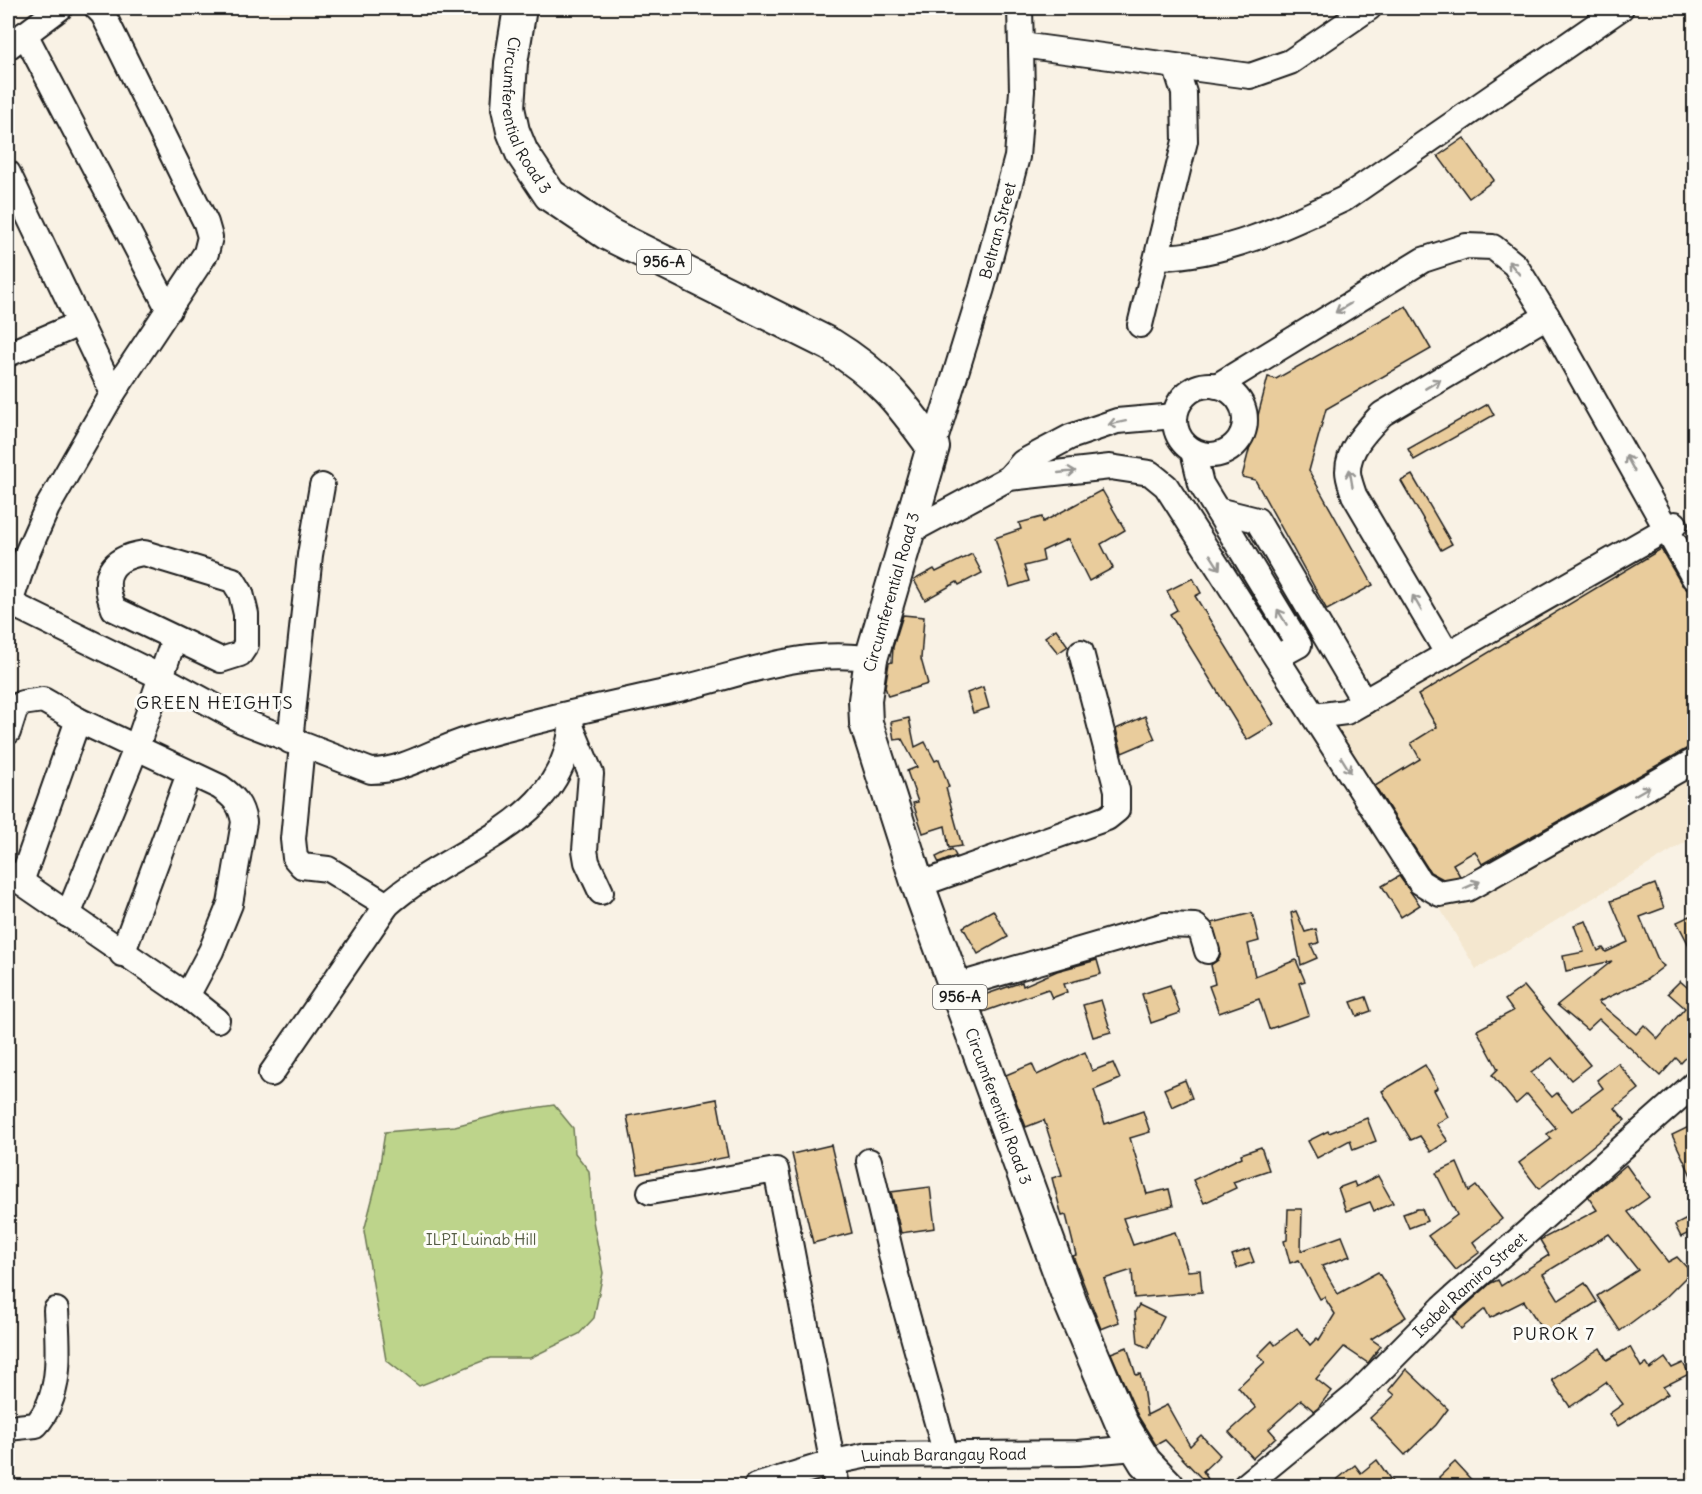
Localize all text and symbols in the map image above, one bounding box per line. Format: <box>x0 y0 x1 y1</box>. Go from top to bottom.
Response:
street label: Circumferential Road 3 <box>498 35 556 197</box>
street label: Beltran Street <box>975 179 1020 281</box>
road number: 956-A <box>637 250 691 274</box>
one-way arrow <box>1508 260 1522 276</box>
one-way arrow <box>1335 303 1352 315</box>
one-way arrow <box>1424 377 1441 389</box>
one-way arrow <box>1107 418 1127 429</box>
one-way arrow <box>1623 455 1635 472</box>
one-way arrow <box>1056 467 1076 478</box>
one-way arrow <box>1345 469 1356 489</box>
street label: Circumferential Road 3 <box>859 510 923 674</box>
one-way arrow <box>1209 553 1221 569</box>
one-way arrow <box>1411 595 1423 612</box>
one-way arrow <box>1275 609 1287 626</box>
district label: GREEN HEIGHTS <box>136 691 294 714</box>
one-way arrow <box>1340 757 1352 773</box>
one-way arrow <box>1633 784 1650 796</box>
one-way arrow <box>1462 879 1480 891</box>
road number: 956-A <box>933 985 987 1009</box>
street label: Circumferential Road 3 <box>961 1025 1036 1187</box>
street label: Isabel Ramiro Street <box>1409 1227 1531 1342</box>
park label: ILPI Luinab Hill <box>426 1229 536 1249</box>
district label: PUROK 7 <box>1512 1322 1596 1345</box>
street label: Luinab Barangay Road <box>859 1443 1026 1466</box>

